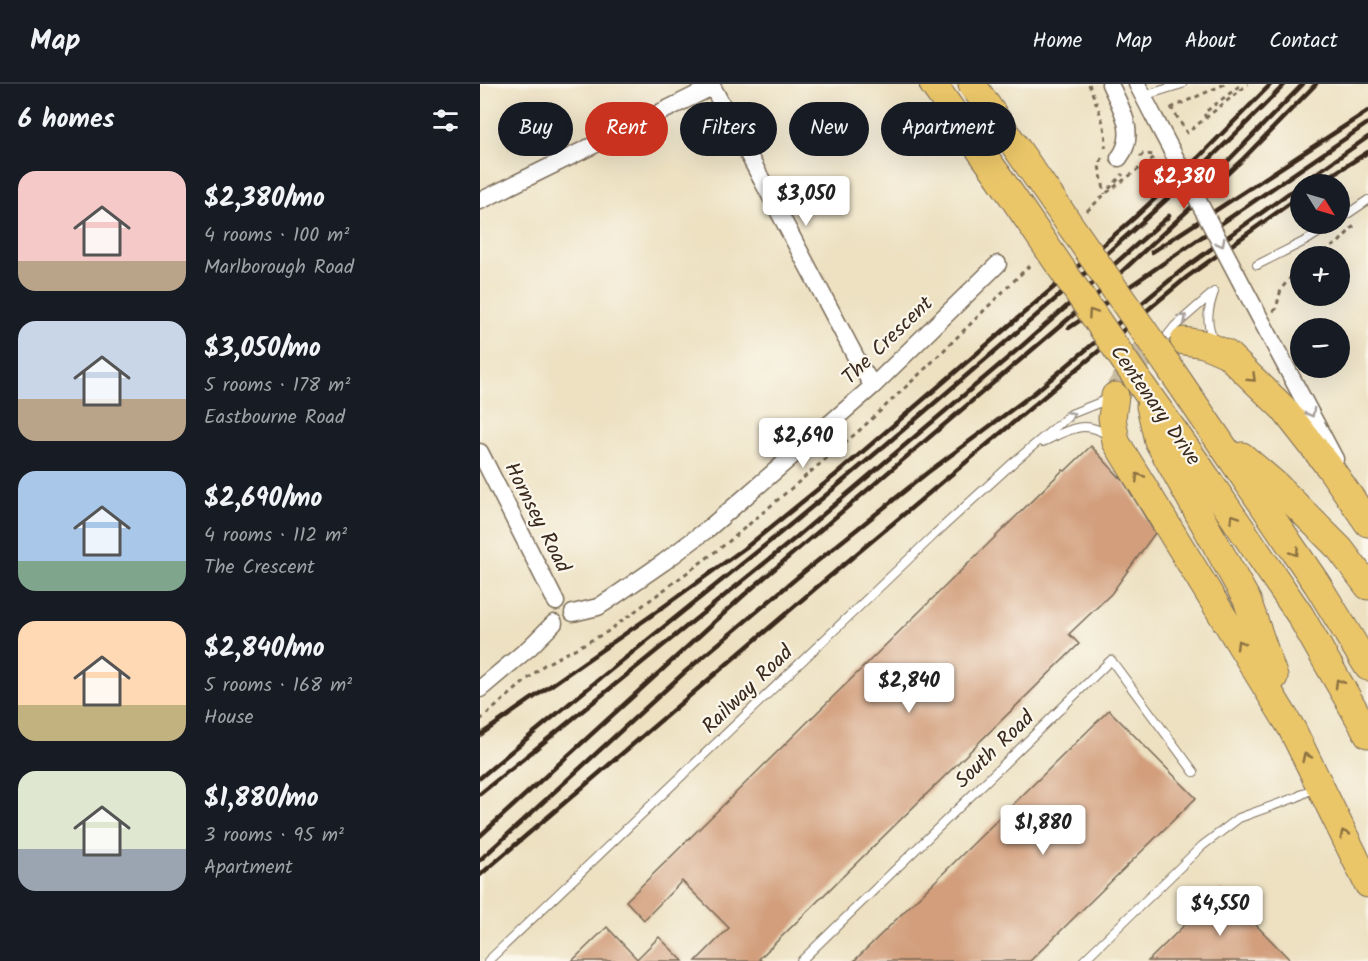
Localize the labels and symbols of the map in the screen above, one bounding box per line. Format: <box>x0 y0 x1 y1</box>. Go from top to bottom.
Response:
pin: $2,380 <box>1135 159 1233 210</box>
north arrow <box>1290 174 1350 234</box>
pin: $3,050 <box>757 176 855 227</box>
one-way arrow <box>1214 237 1225 247</box>
street label: The Crescent <box>835 288 942 393</box>
one-way arrow <box>1088 309 1099 320</box>
one-way arrow <box>1177 314 1187 325</box>
street label: Centenary Drive <box>1101 339 1209 473</box>
one-way arrow <box>1245 371 1255 382</box>
one-way arrow <box>1304 407 1315 418</box>
one-way arrow <box>1065 412 1076 423</box>
pin: $2,690 <box>754 418 852 469</box>
street label: Hornsey Road <box>495 457 579 579</box>
one-way arrow <box>1134 473 1146 483</box>
one-way arrow <box>1231 514 1242 525</box>
one-way arrow <box>1288 546 1300 556</box>
street label: Railway Road <box>695 637 802 742</box>
one-way arrow <box>1237 639 1248 650</box>
pin: $2,840 <box>860 663 958 714</box>
one-way arrow <box>1335 679 1346 689</box>
street label: South Road <box>947 703 1043 797</box>
one-way arrow <box>1302 753 1313 764</box>
pin: $1,880 <box>994 805 1092 856</box>
one-way arrow <box>1339 830 1351 841</box>
pin: $4,550 <box>1171 886 1269 937</box>

